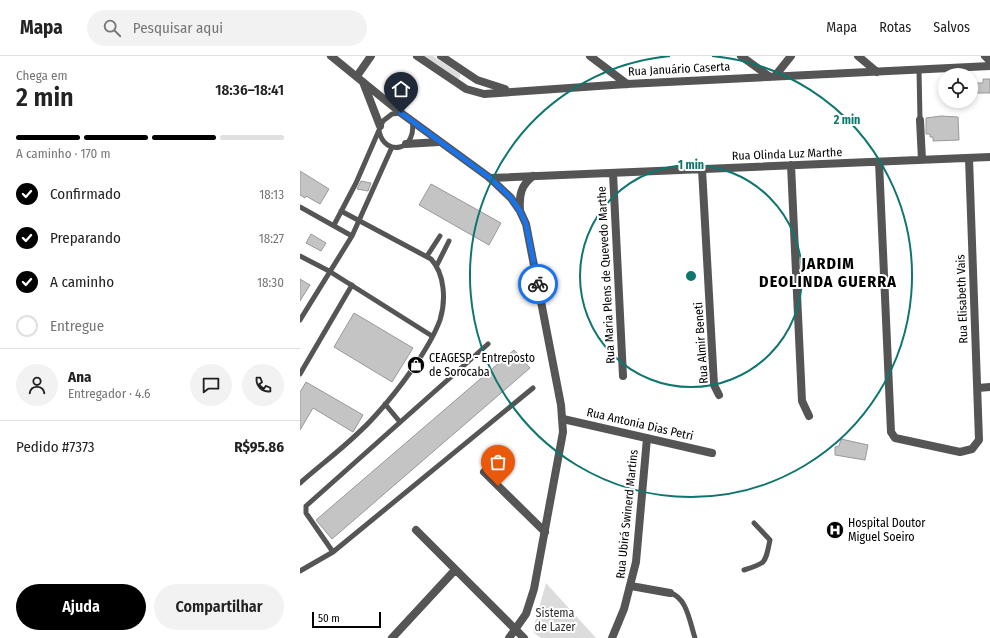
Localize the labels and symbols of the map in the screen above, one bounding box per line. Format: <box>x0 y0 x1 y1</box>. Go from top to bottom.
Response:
street label: Rua Januário Caserta <box>628 59 731 79</box>
pin <box>384 72 418 113</box>
text: 2 min <box>833 113 860 127</box>
street label: Rua Olinda Luz Marthe <box>732 145 843 163</box>
text: 1 min <box>678 158 704 172</box>
street label: Rua Maria Plens de Quevedo Marthe <box>594 186 618 364</box>
district label: JARDIM DEOLINDA GUERRA <box>759 254 897 291</box>
street label: Rua Elisabeth Vais <box>953 254 971 344</box>
courier <box>518 264 558 304</box>
centre of rings <box>684 269 698 283</box>
street label: Rua Almir Beneti <box>691 302 711 384</box>
place label: CEAGESP - Entreposto de Sorocaba <box>429 351 535 379</box>
shop icon: CEAGESP - Entreposto de Sorocaba <box>406 355 426 375</box>
street label: Rua Antonia Dias Petri <box>585 405 695 443</box>
pin <box>481 445 515 486</box>
street label: Rua Ubirá Swinerd Martins <box>613 449 641 579</box>
place label: Hospital Doutor Miguel Soeiro <box>848 516 926 544</box>
hospital icon: Hospital Doutor Miguel Soeiro <box>825 520 845 540</box>
park label: Sistema de Lazer <box>534 606 576 634</box>
scale bar <box>312 610 381 629</box>

